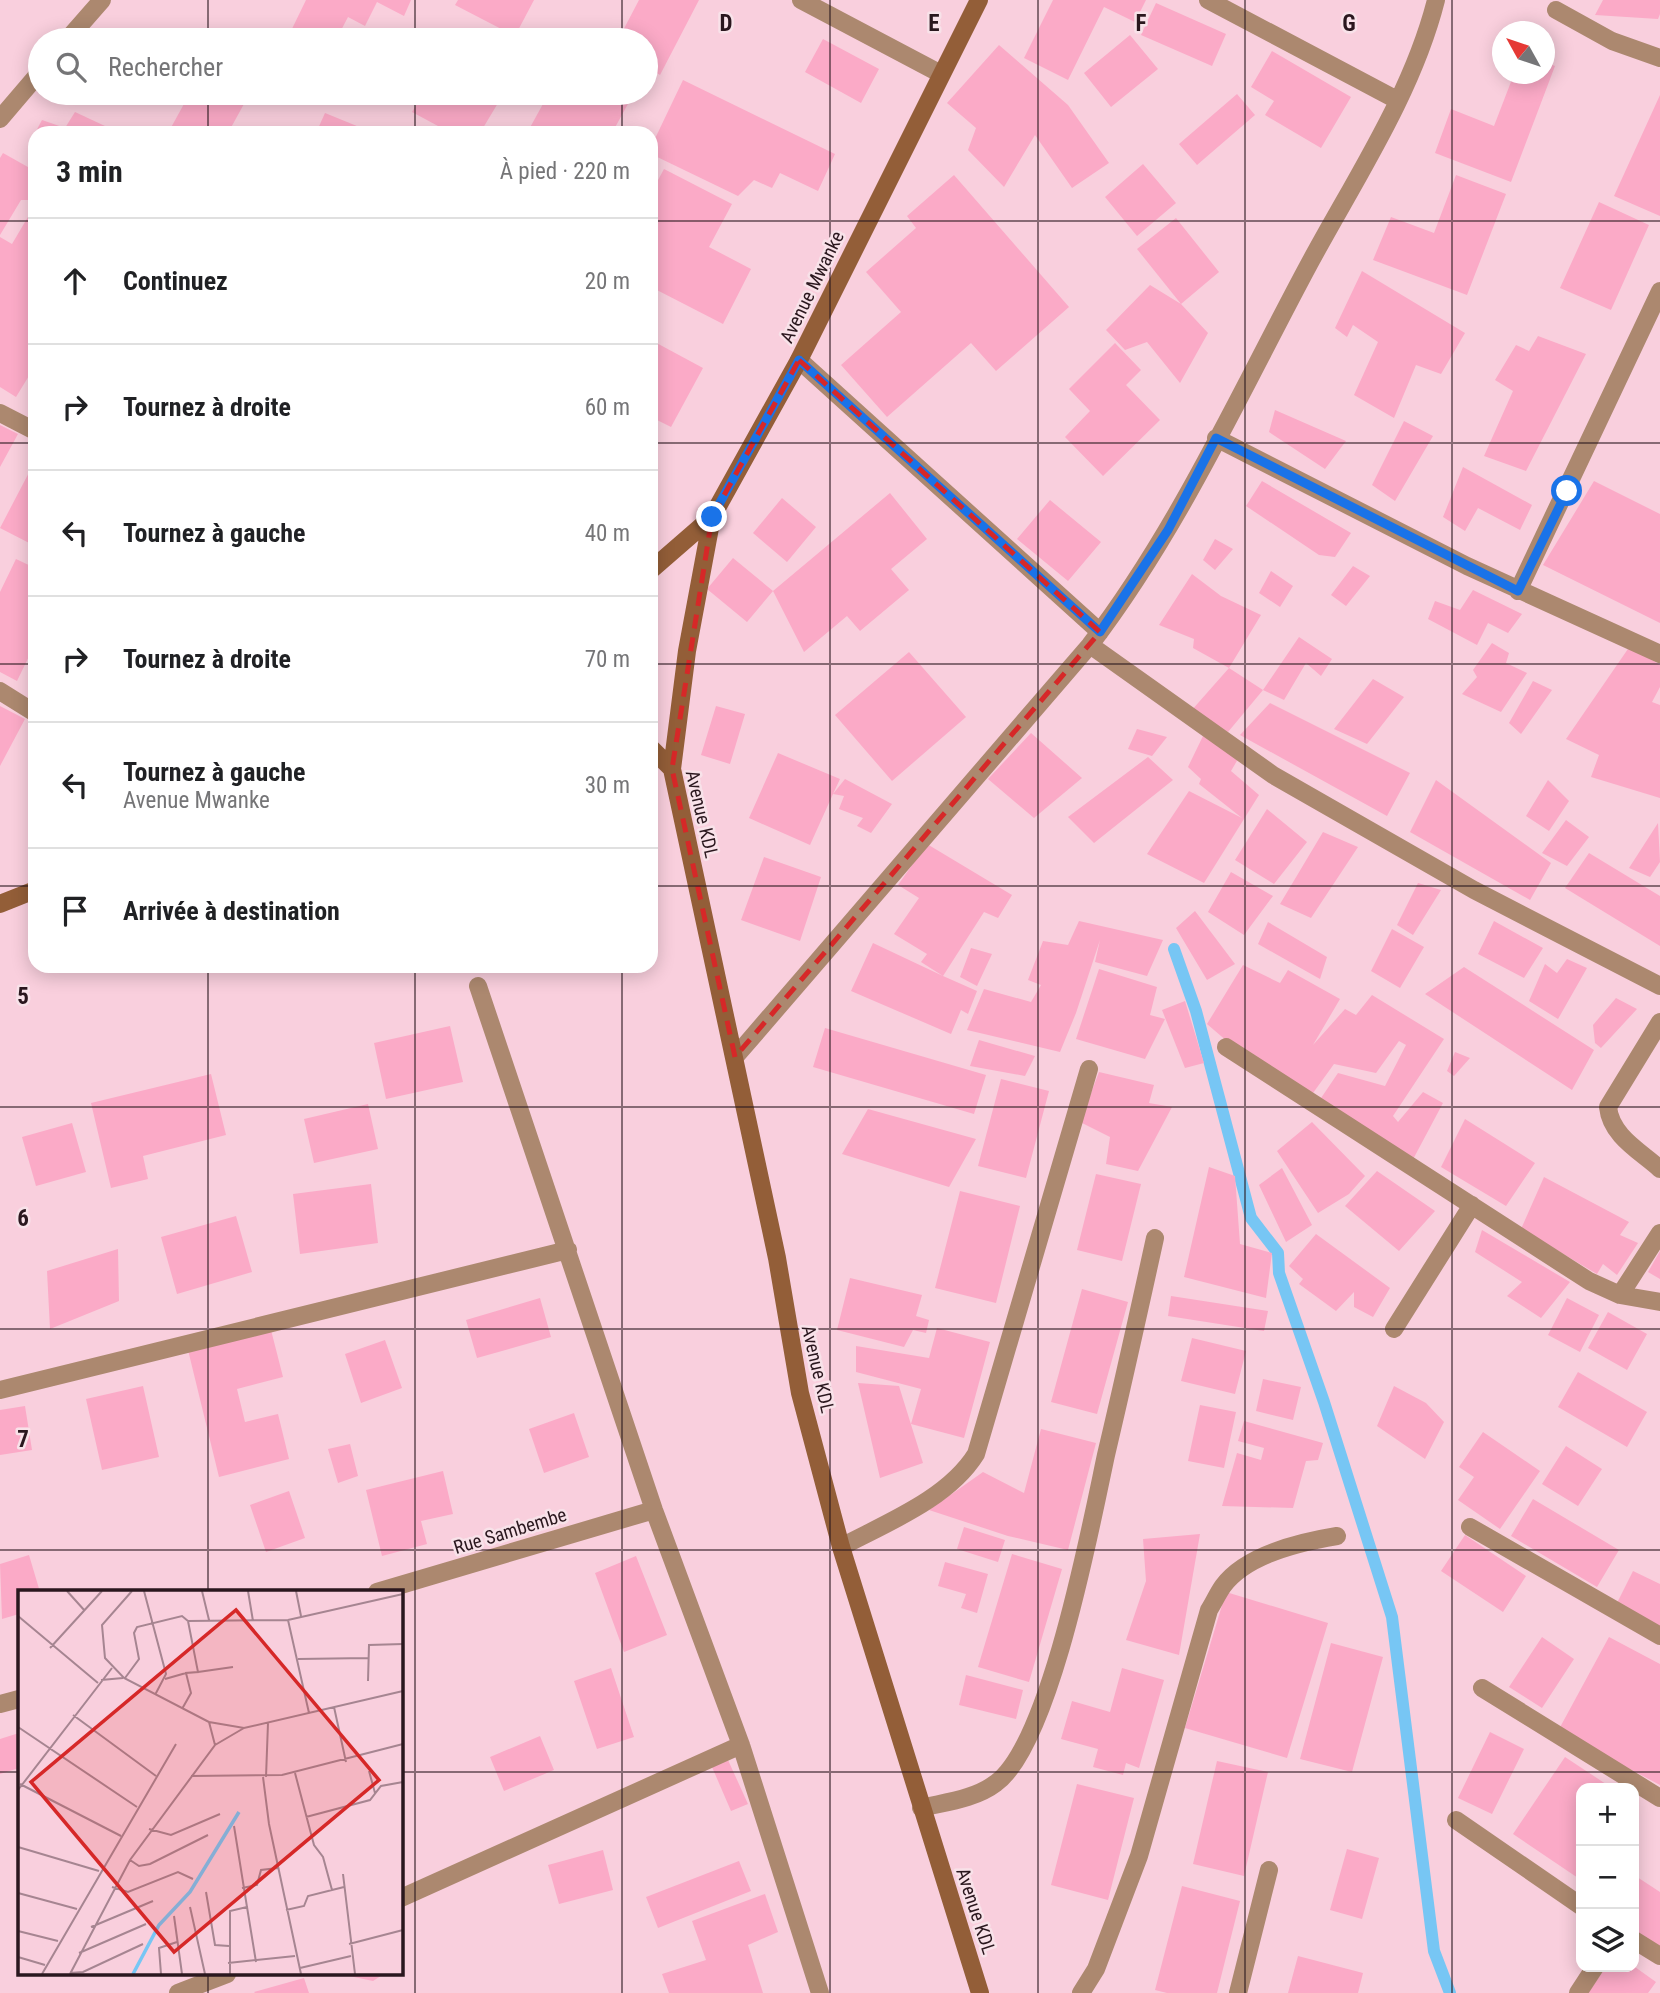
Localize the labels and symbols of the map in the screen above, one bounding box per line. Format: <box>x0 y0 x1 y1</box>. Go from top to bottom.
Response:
text: D <box>720 10 733 37</box>
text: E <box>928 10 940 37</box>
text: F <box>1136 10 1147 37</box>
text: G <box>1342 10 1356 37</box>
north arrow <box>1492 21 1555 84</box>
street label: Avenue Mwanke <box>775 227 849 347</box>
route start <box>1551 475 1582 506</box>
route end <box>696 501 727 532</box>
street label: Avenue KDL <box>681 768 723 860</box>
text: 5 <box>17 983 29 1010</box>
text: 6 <box>17 1205 29 1232</box>
street label: Avenue KDL <box>797 1323 839 1415</box>
text: 7 <box>17 1426 29 1453</box>
street label: Rue Sambembe <box>451 1503 569 1559</box>
inset map <box>18 1590 402 1976</box>
street label: Avenue KDL <box>951 1865 1001 1957</box>

